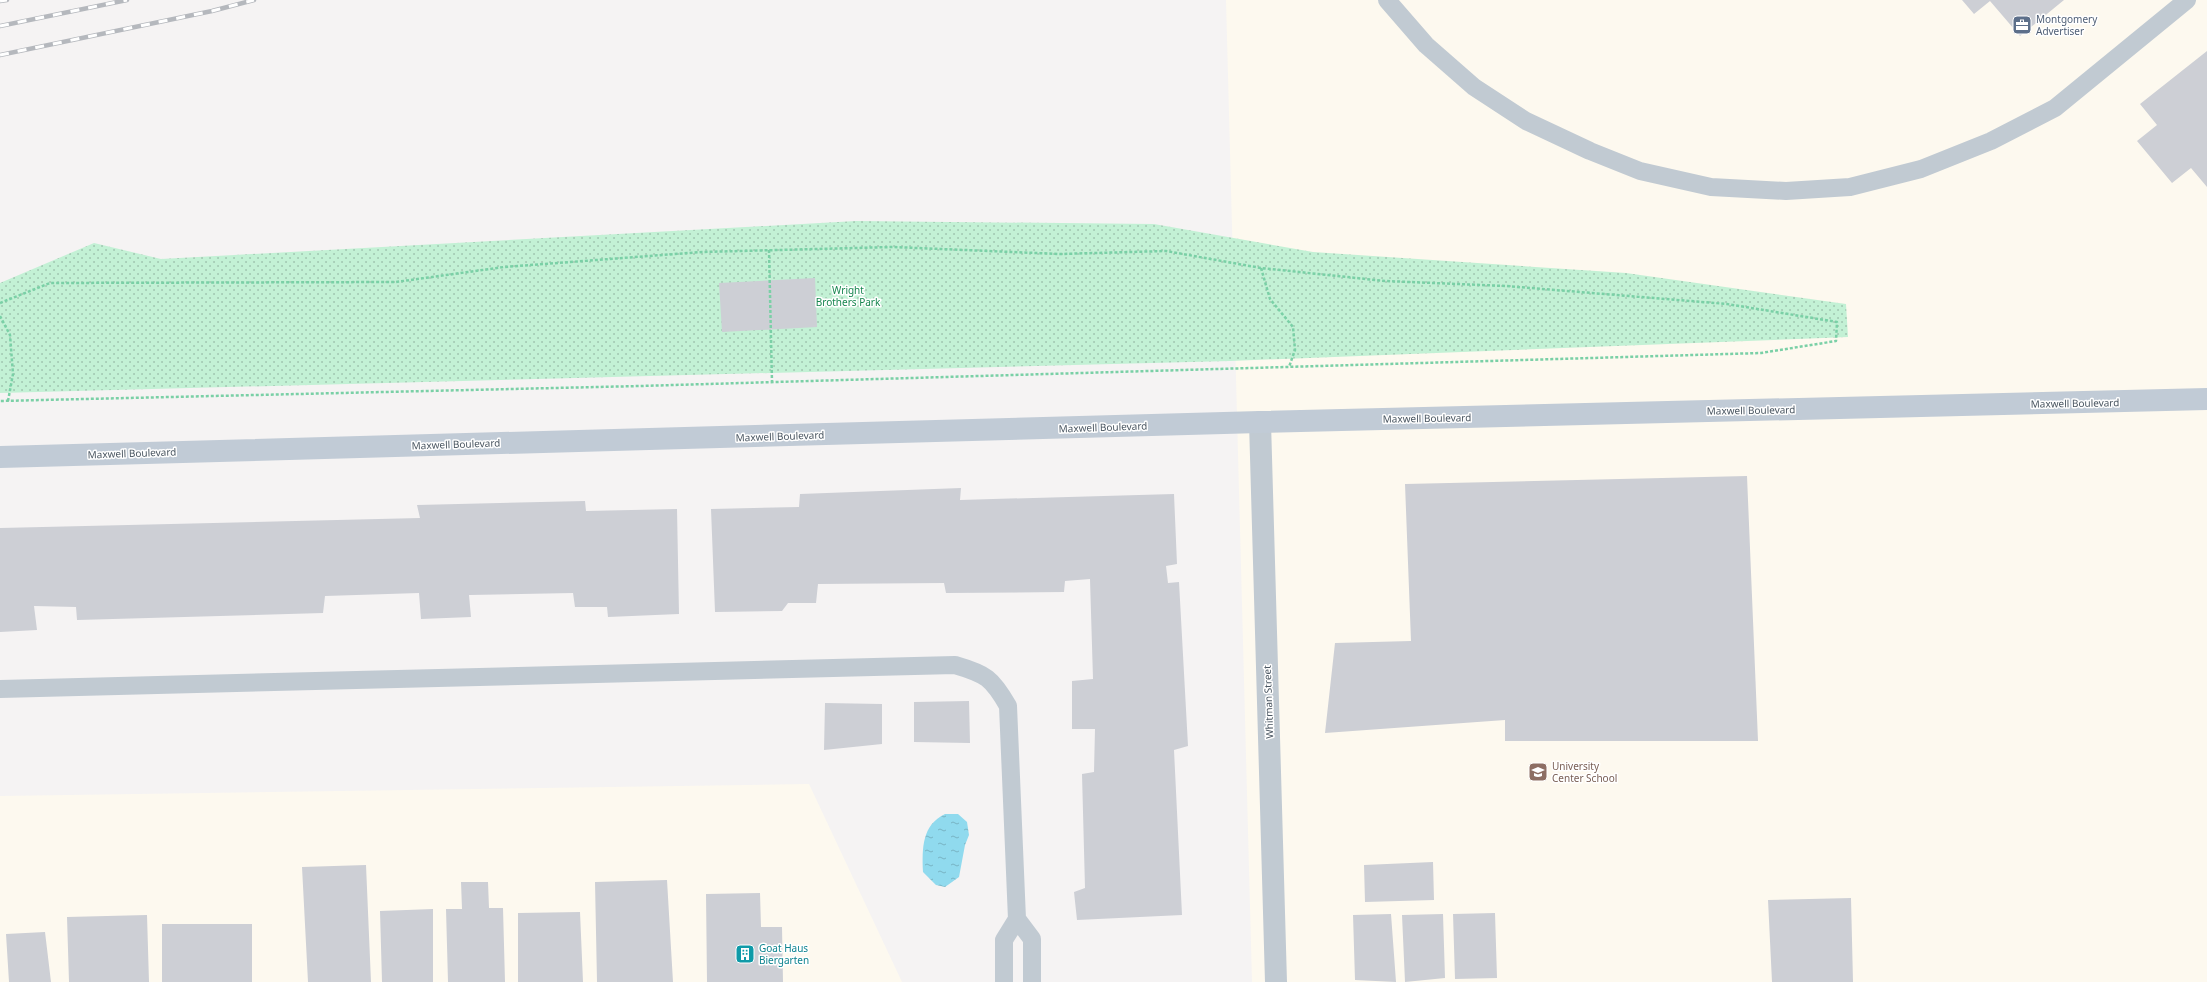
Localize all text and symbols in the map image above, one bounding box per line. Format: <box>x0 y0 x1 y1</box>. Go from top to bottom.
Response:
place label: Montgomery Advertiser <box>2036 12 2098 38</box>
office icon: Montgomery Advertiser <box>2011 14 2033 36</box>
park label: Wright Brothers Park <box>816 283 881 309</box>
street label: Maxwell Boulevard <box>2031 395 2119 411</box>
street label: Maxwell Boulevard <box>1707 402 1795 418</box>
street label: Maxwell Boulevard <box>1383 410 1471 426</box>
street label: Maxwell Boulevard <box>1058 418 1148 436</box>
street label: Maxwell Boulevard <box>735 427 825 445</box>
street label: Maxwell Boulevard <box>411 435 501 453</box>
street label: Maxwell Boulevard <box>87 444 177 462</box>
street label: Whitman Street <box>1260 665 1276 739</box>
place label: University Center School <box>1552 759 1617 785</box>
school or university icon: University Center School <box>1527 761 1549 783</box>
place label: Goat Haus Biergarten <box>759 941 809 967</box>
building icon: Goat Haus Biergarten <box>734 943 756 965</box>

